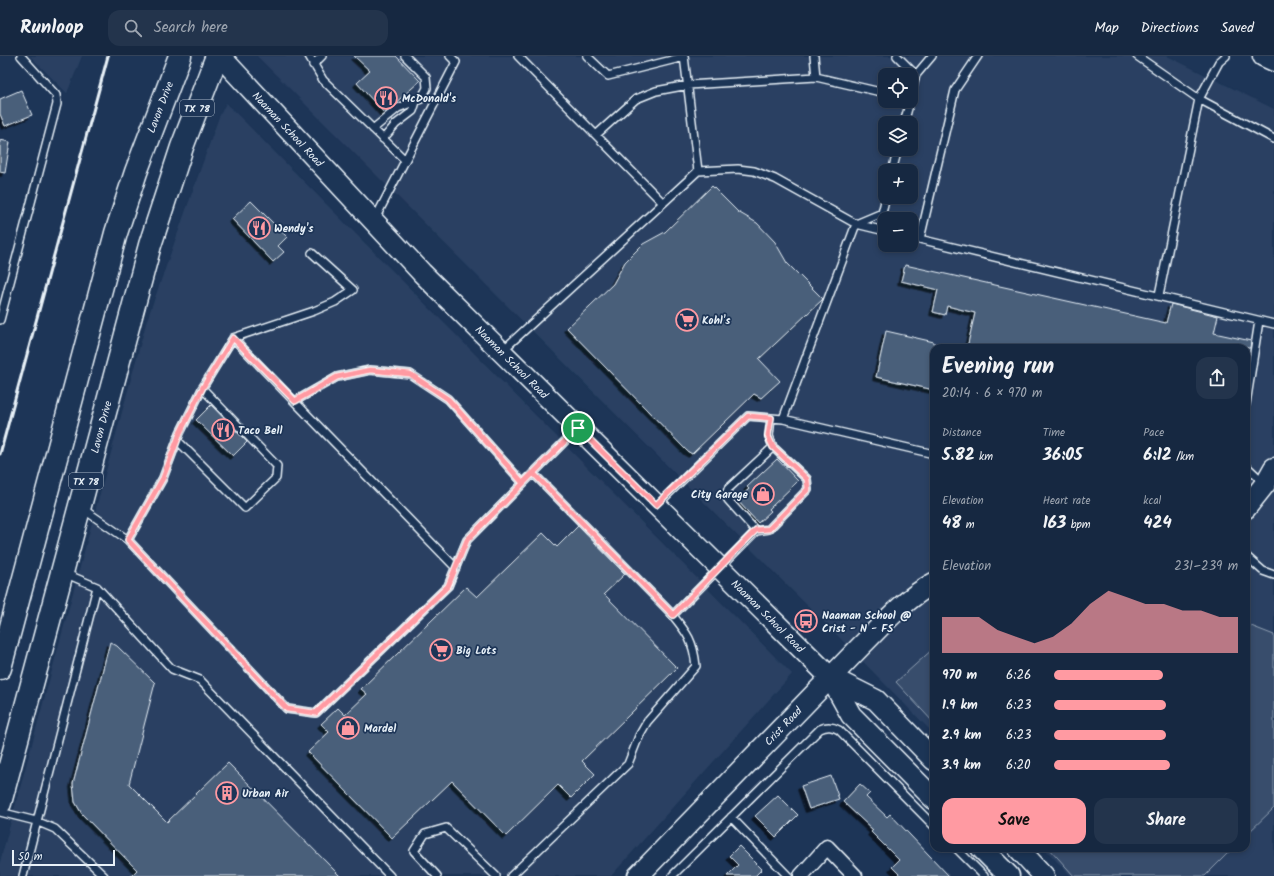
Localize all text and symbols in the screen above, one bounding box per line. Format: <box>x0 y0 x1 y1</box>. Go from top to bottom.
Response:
search box <box>108 10 388 46</box>
text: Runloop <box>20 13 84 43</box>
text: Search here <box>154 16 228 40</box>
icon: search <box>122 17 144 39</box>
text: Map <box>1094 17 1119 39</box>
text: Directions <box>1141 17 1199 39</box>
text: Saved <box>1221 17 1254 39</box>
map controls <box>878 68 918 252</box>
button: locate <box>878 68 918 108</box>
street label: Lavon Drive <box>143 79 179 136</box>
restaurant icon: McDonald's <box>373 85 399 111</box>
street label: Naaman School Road <box>247 88 328 172</box>
place label: McDonald's <box>402 90 457 108</box>
road number: TX 78 <box>180 100 214 116</box>
button: layers <box>878 116 918 156</box>
button: + <box>878 164 918 204</box>
button: − <box>878 212 918 252</box>
restaurant icon: Wendy's <box>246 215 272 241</box>
place label: Wendy's <box>274 220 314 238</box>
supermarket icon: Kohl's <box>674 307 700 333</box>
place label: Kohl's <box>702 312 731 330</box>
street label: Naaman School Road <box>470 322 553 404</box>
text: Evening run <box>942 350 1054 385</box>
button: share <box>1196 357 1238 399</box>
text: 20:14 · 6 × 970 m <box>942 383 1042 404</box>
street label: Lavon Drive <box>86 399 118 456</box>
pin <box>561 411 595 445</box>
restaurant icon: Taco Bell <box>210 417 236 443</box>
icon: arrive <box>567 417 589 439</box>
place label: Taco Bell <box>238 422 282 440</box>
text: Distance <box>942 424 982 442</box>
text: Time <box>1043 424 1065 442</box>
text: Pace <box>1143 424 1164 442</box>
text: 5.82 <box>942 442 975 469</box>
text: 36:05 <box>1043 442 1083 469</box>
text: 6:12 <box>1143 442 1172 469</box>
text: km <box>975 448 993 466</box>
text: /km <box>1172 448 1194 466</box>
road number: TX 78 <box>69 473 103 489</box>
shop icon: City Garage <box>750 481 776 507</box>
place label: City Garage <box>691 486 749 504</box>
text: Elevation <box>942 492 984 510</box>
text: Heart rate <box>1043 492 1090 510</box>
text: kcal <box>1143 492 1161 510</box>
text: 48 <box>942 510 961 537</box>
text: 163 <box>1043 510 1066 537</box>
text: 424 <box>1143 510 1172 537</box>
text: m <box>961 516 974 534</box>
text: bpm <box>1066 516 1091 534</box>
text: Elevation <box>942 556 991 577</box>
text: 231–239 m <box>1174 556 1238 577</box>
street label: Naaman School Road <box>726 576 809 658</box>
place label: Naaman School @ Crist - N - FS <box>822 607 912 638</box>
bus stop icon: Naaman School @ Crist - N - FS <box>793 608 819 634</box>
supermarket icon: Big Lots <box>428 637 454 663</box>
place label: Big Lots <box>456 642 497 660</box>
text: 970 m <box>942 665 977 686</box>
text: 6:26 <box>1006 665 1031 686</box>
text: 1.9 km <box>942 695 978 716</box>
text: 6:23 <box>1006 695 1031 716</box>
street label: Crist Road <box>760 703 807 750</box>
shop icon: Mardel <box>335 715 361 741</box>
place label: Mardel <box>364 720 396 738</box>
text: 2.9 km <box>942 725 981 746</box>
text: 6:23 <box>1006 725 1031 746</box>
text: 3.9 km <box>942 755 981 776</box>
text: 6:20 <box>1006 755 1030 776</box>
building icon: Urban Air <box>214 780 240 806</box>
place label: Urban Air <box>242 785 289 803</box>
button: Save <box>942 798 1086 844</box>
button: Share <box>1094 798 1238 844</box>
scale bar <box>12 848 115 867</box>
text: 50 m <box>18 848 43 866</box>

